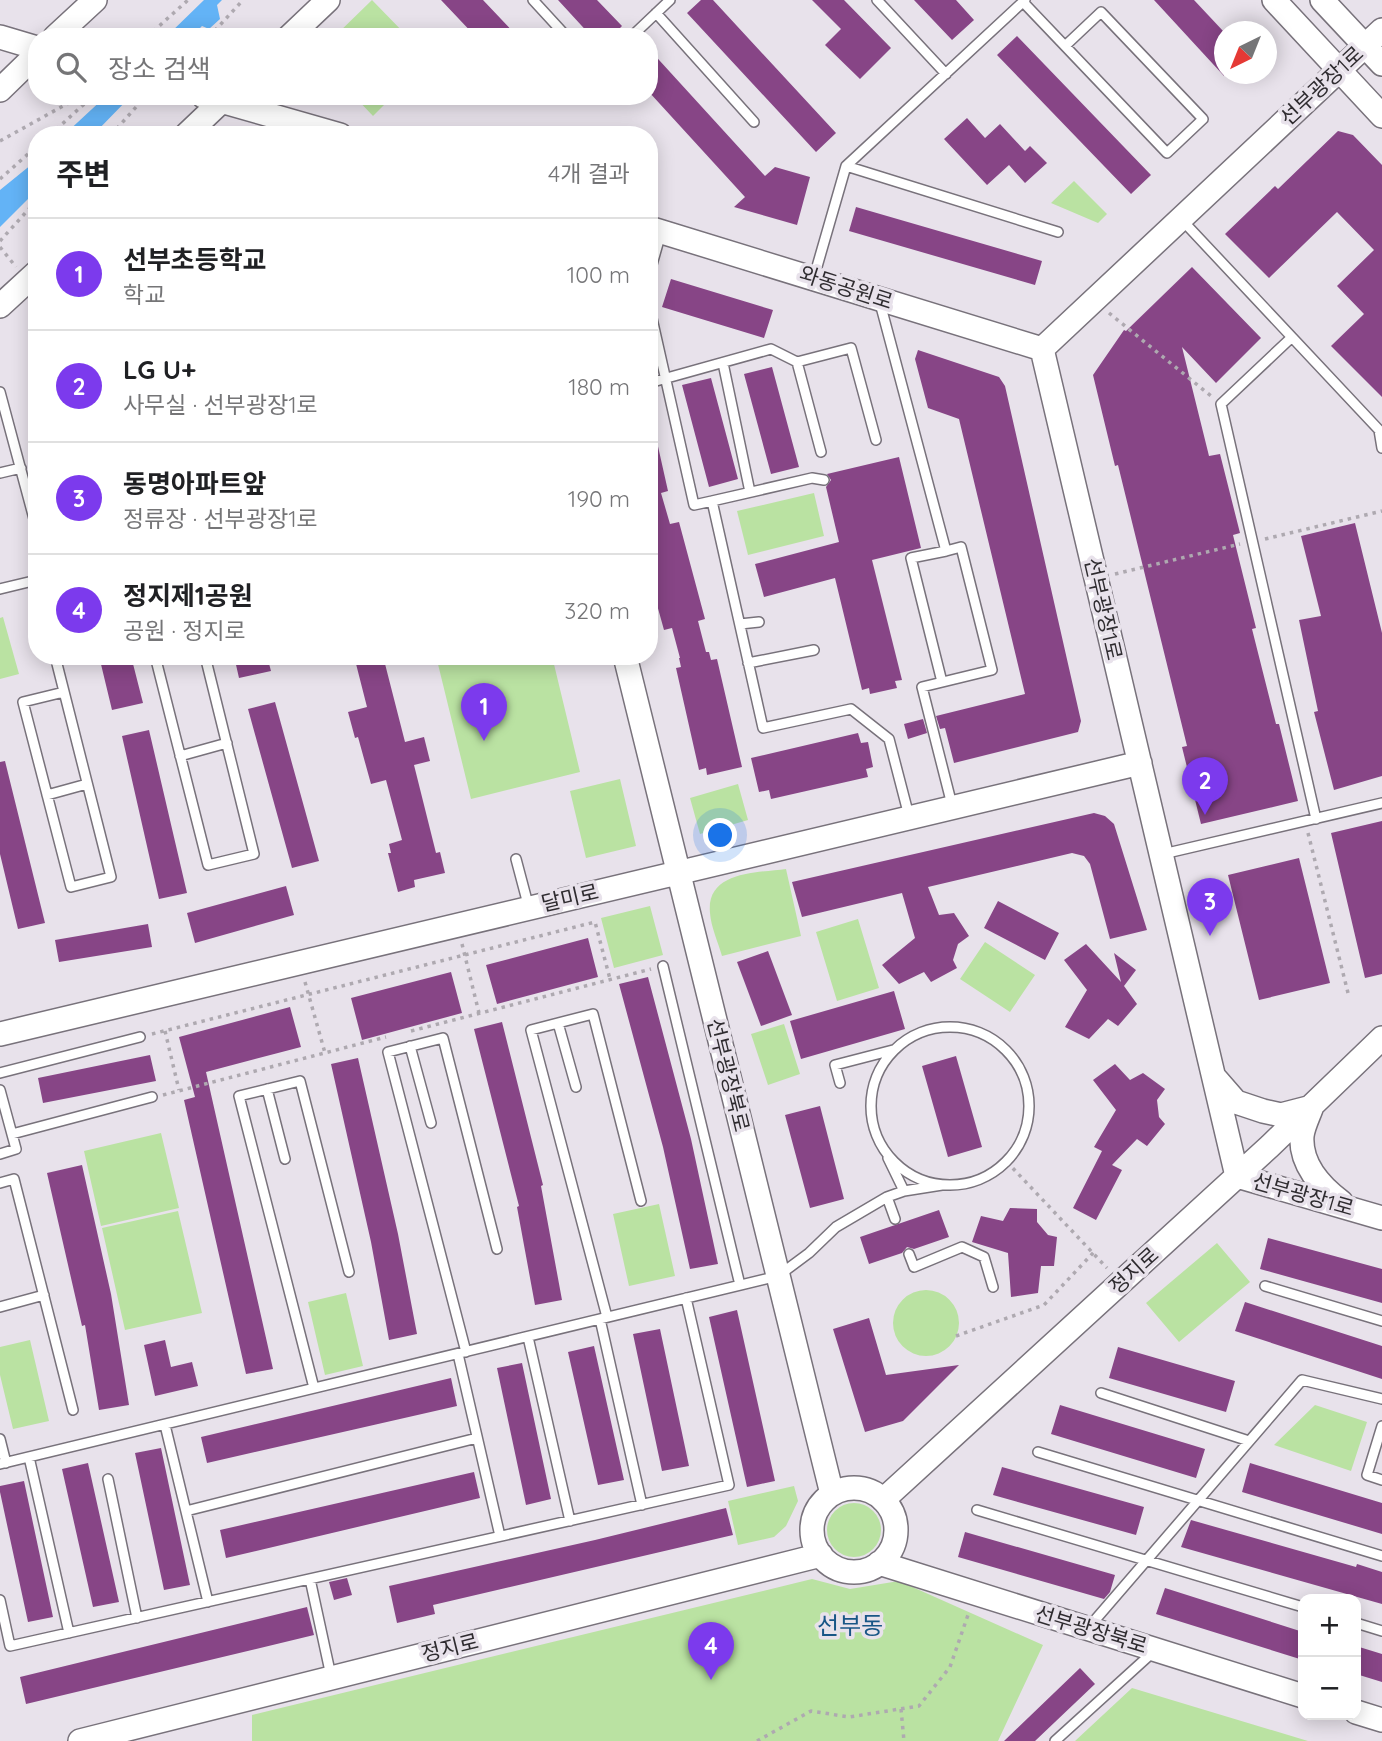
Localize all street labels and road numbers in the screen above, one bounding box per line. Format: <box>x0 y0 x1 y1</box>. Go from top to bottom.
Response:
street label: 선부광장1로 <box>1274 40 1368 130</box>
street label: 와동공원로 <box>796 260 896 314</box>
street label: 선부광장1로 <box>1080 555 1128 663</box>
street label: 달미로 <box>539 878 601 916</box>
street label: 선부광장북로 <box>702 1015 756 1134</box>
street label: 선부광장1로 <box>1250 1167 1357 1221</box>
street label: 정지로 <box>1103 1241 1164 1299</box>
street label: 선부광장북로 <box>1032 1600 1151 1658</box>
street label: 정지로 <box>418 1627 481 1667</box>

